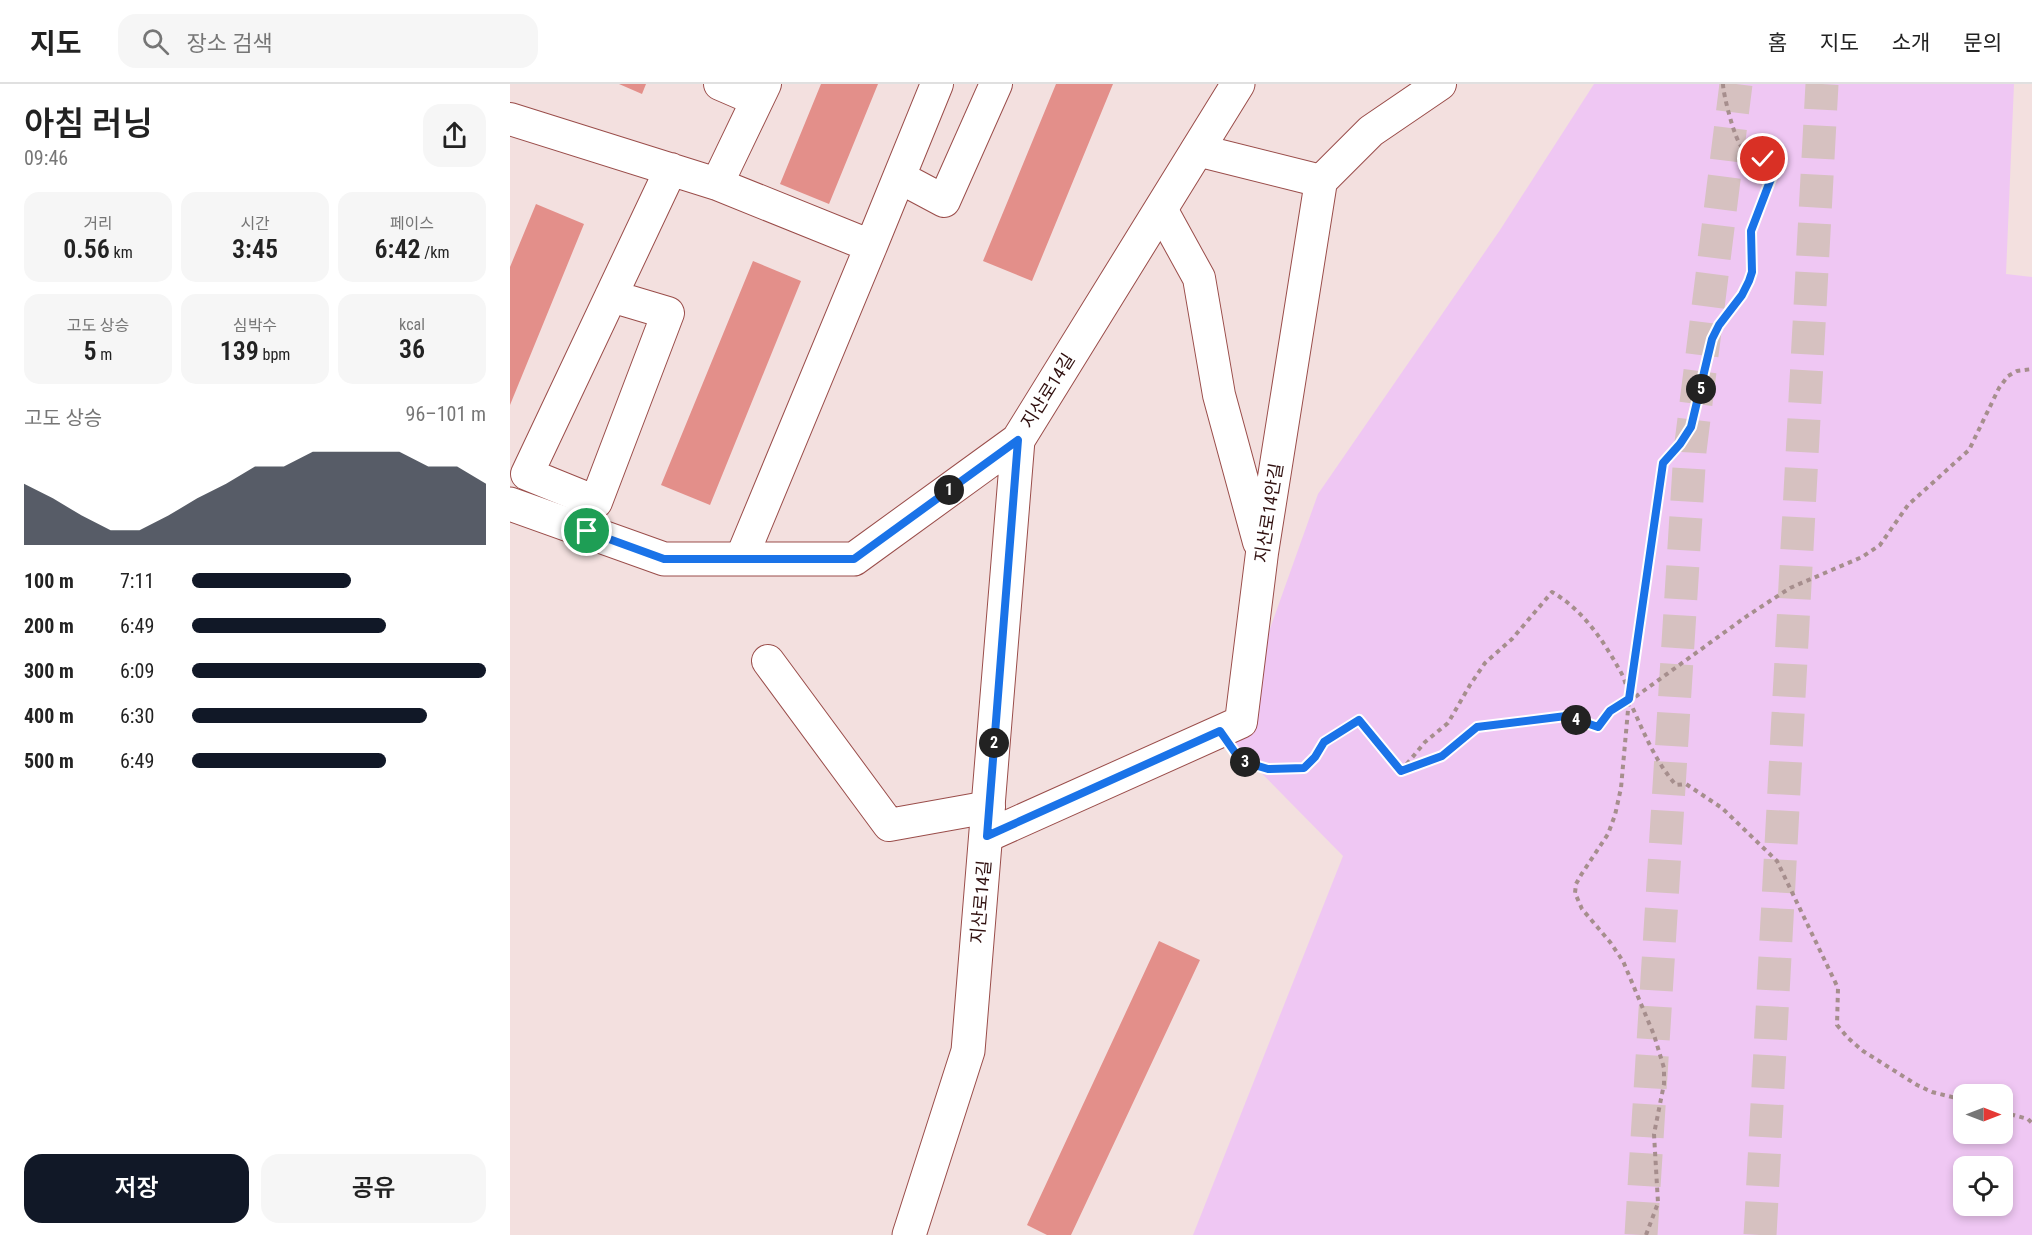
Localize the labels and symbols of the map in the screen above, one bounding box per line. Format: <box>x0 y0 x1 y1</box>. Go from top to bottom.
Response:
pin <box>1737 133 1788 184</box>
street label: 지산로14길 <box>1016 350 1079 432</box>
pin: 5 <box>1686 374 1716 404</box>
street label: 지산로14안길 <box>1250 462 1287 564</box>
pin: 1 <box>934 475 964 505</box>
pin <box>561 505 612 556</box>
pin: 4 <box>1561 705 1591 735</box>
pin: 2 <box>979 728 1009 758</box>
pin: 3 <box>1230 747 1260 777</box>
street label: 지산로14길 <box>966 859 995 945</box>
north arrow <box>1953 1084 2013 1144</box>

